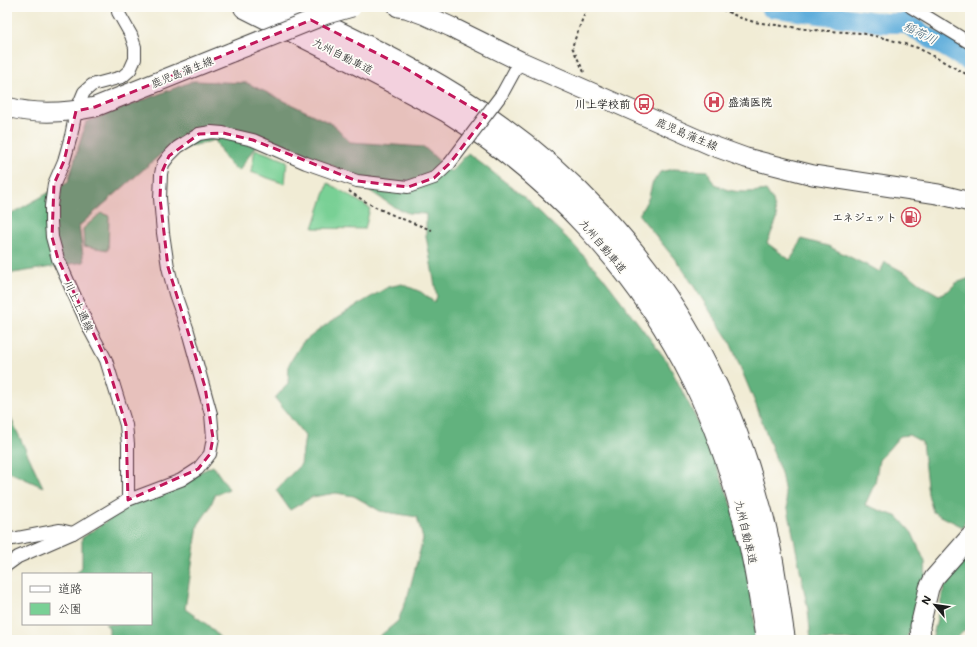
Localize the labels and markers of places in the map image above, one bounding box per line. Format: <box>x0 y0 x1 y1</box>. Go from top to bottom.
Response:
hospital icon: 盛満医院 <box>703 91 725 113</box>
bus stop icon: 川上学校前 <box>633 93 655 115</box>
place label: 盛満医院 <box>728 94 772 109</box>
place label: 川上学校前 <box>575 96 630 111</box>
fuel station icon: エネジェット <box>900 206 922 228</box>
place label: エネジェット <box>832 209 897 224</box>

